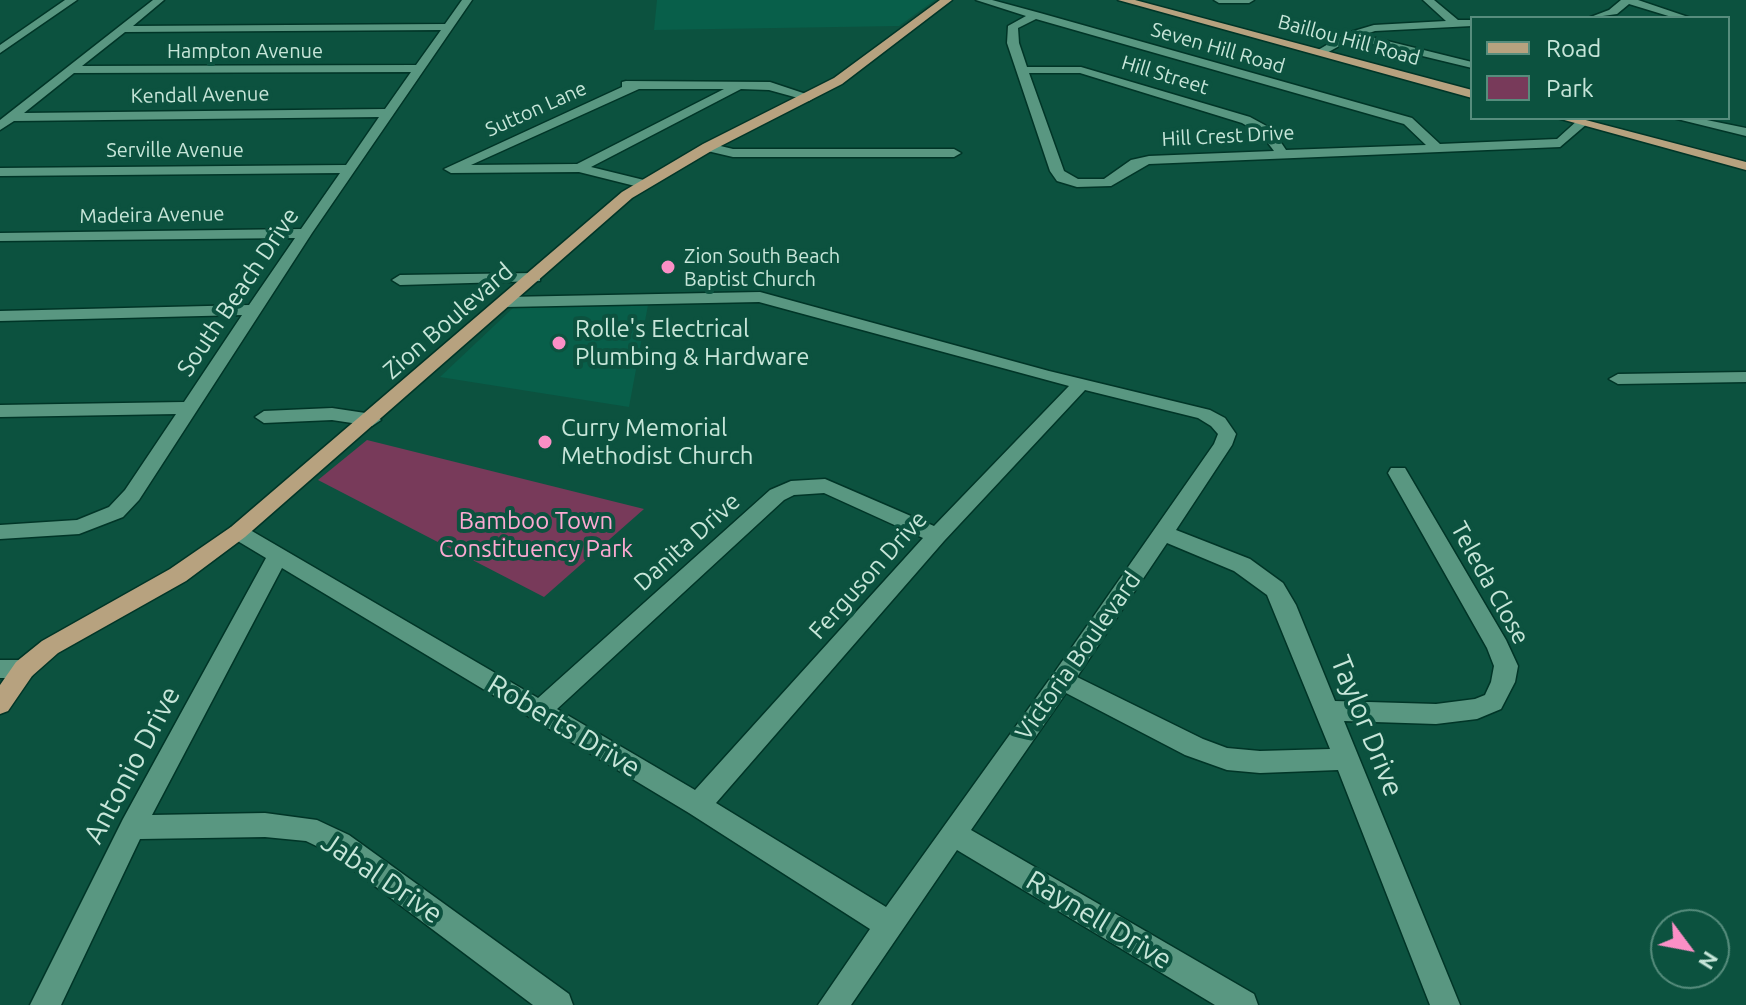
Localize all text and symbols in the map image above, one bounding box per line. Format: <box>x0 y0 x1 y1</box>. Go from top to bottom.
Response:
street label: Baillou Hill Road <box>1275 10 1423 70</box>
legend <box>1470 16 1730 120</box>
street label: Seven Hill Road <box>1148 17 1288 79</box>
text: Road <box>1546 35 1601 62</box>
street label: Hampton Avenue <box>167 39 323 63</box>
street label: Hill Street <box>1119 50 1211 100</box>
text: Park <box>1546 75 1594 102</box>
street label: Sutton Lane <box>482 76 590 142</box>
street label: Kendall Avenue <box>130 82 270 108</box>
street label: Hill Crest Drive <box>1161 121 1295 151</box>
street label: Serville Avenue <box>106 138 244 162</box>
street label: Madeira Avenue <box>79 202 225 228</box>
street label: South Beach Drive <box>171 202 305 382</box>
place label: Zion South Beach Baptist Church <box>684 244 840 291</box>
street label: Zion Boulevard <box>377 257 519 385</box>
marker: Zion South Beach Baptist Church <box>659 258 677 276</box>
place label: Rolle's Electrical Plumbing & Hardware <box>575 315 810 371</box>
marker: Rolle's Electrical Plumbing & Hardware <box>550 334 568 352</box>
place label: Curry Memorial Methodist Church <box>561 414 754 470</box>
marker: Curry Memorial Methodist Church <box>536 433 554 451</box>
street label: Danita Drive <box>628 487 746 597</box>
street label: Ferguson Drive <box>803 505 933 645</box>
park label: Bamboo Town Constituency Park <box>439 507 633 563</box>
street label: Teleda Close <box>1445 517 1535 649</box>
street label: Victoria Boulevard <box>1009 566 1147 746</box>
street label: Taylor Drive <box>1323 651 1411 801</box>
street label: Roberts Drive <box>482 667 646 785</box>
street label: Antonio Drive <box>76 681 188 849</box>
street label: Jabal Drive <box>315 825 449 931</box>
street label: Raynell Drive <box>1020 863 1178 977</box>
north arrow <box>1650 909 1730 989</box>
text: N <box>1694 947 1724 975</box>

